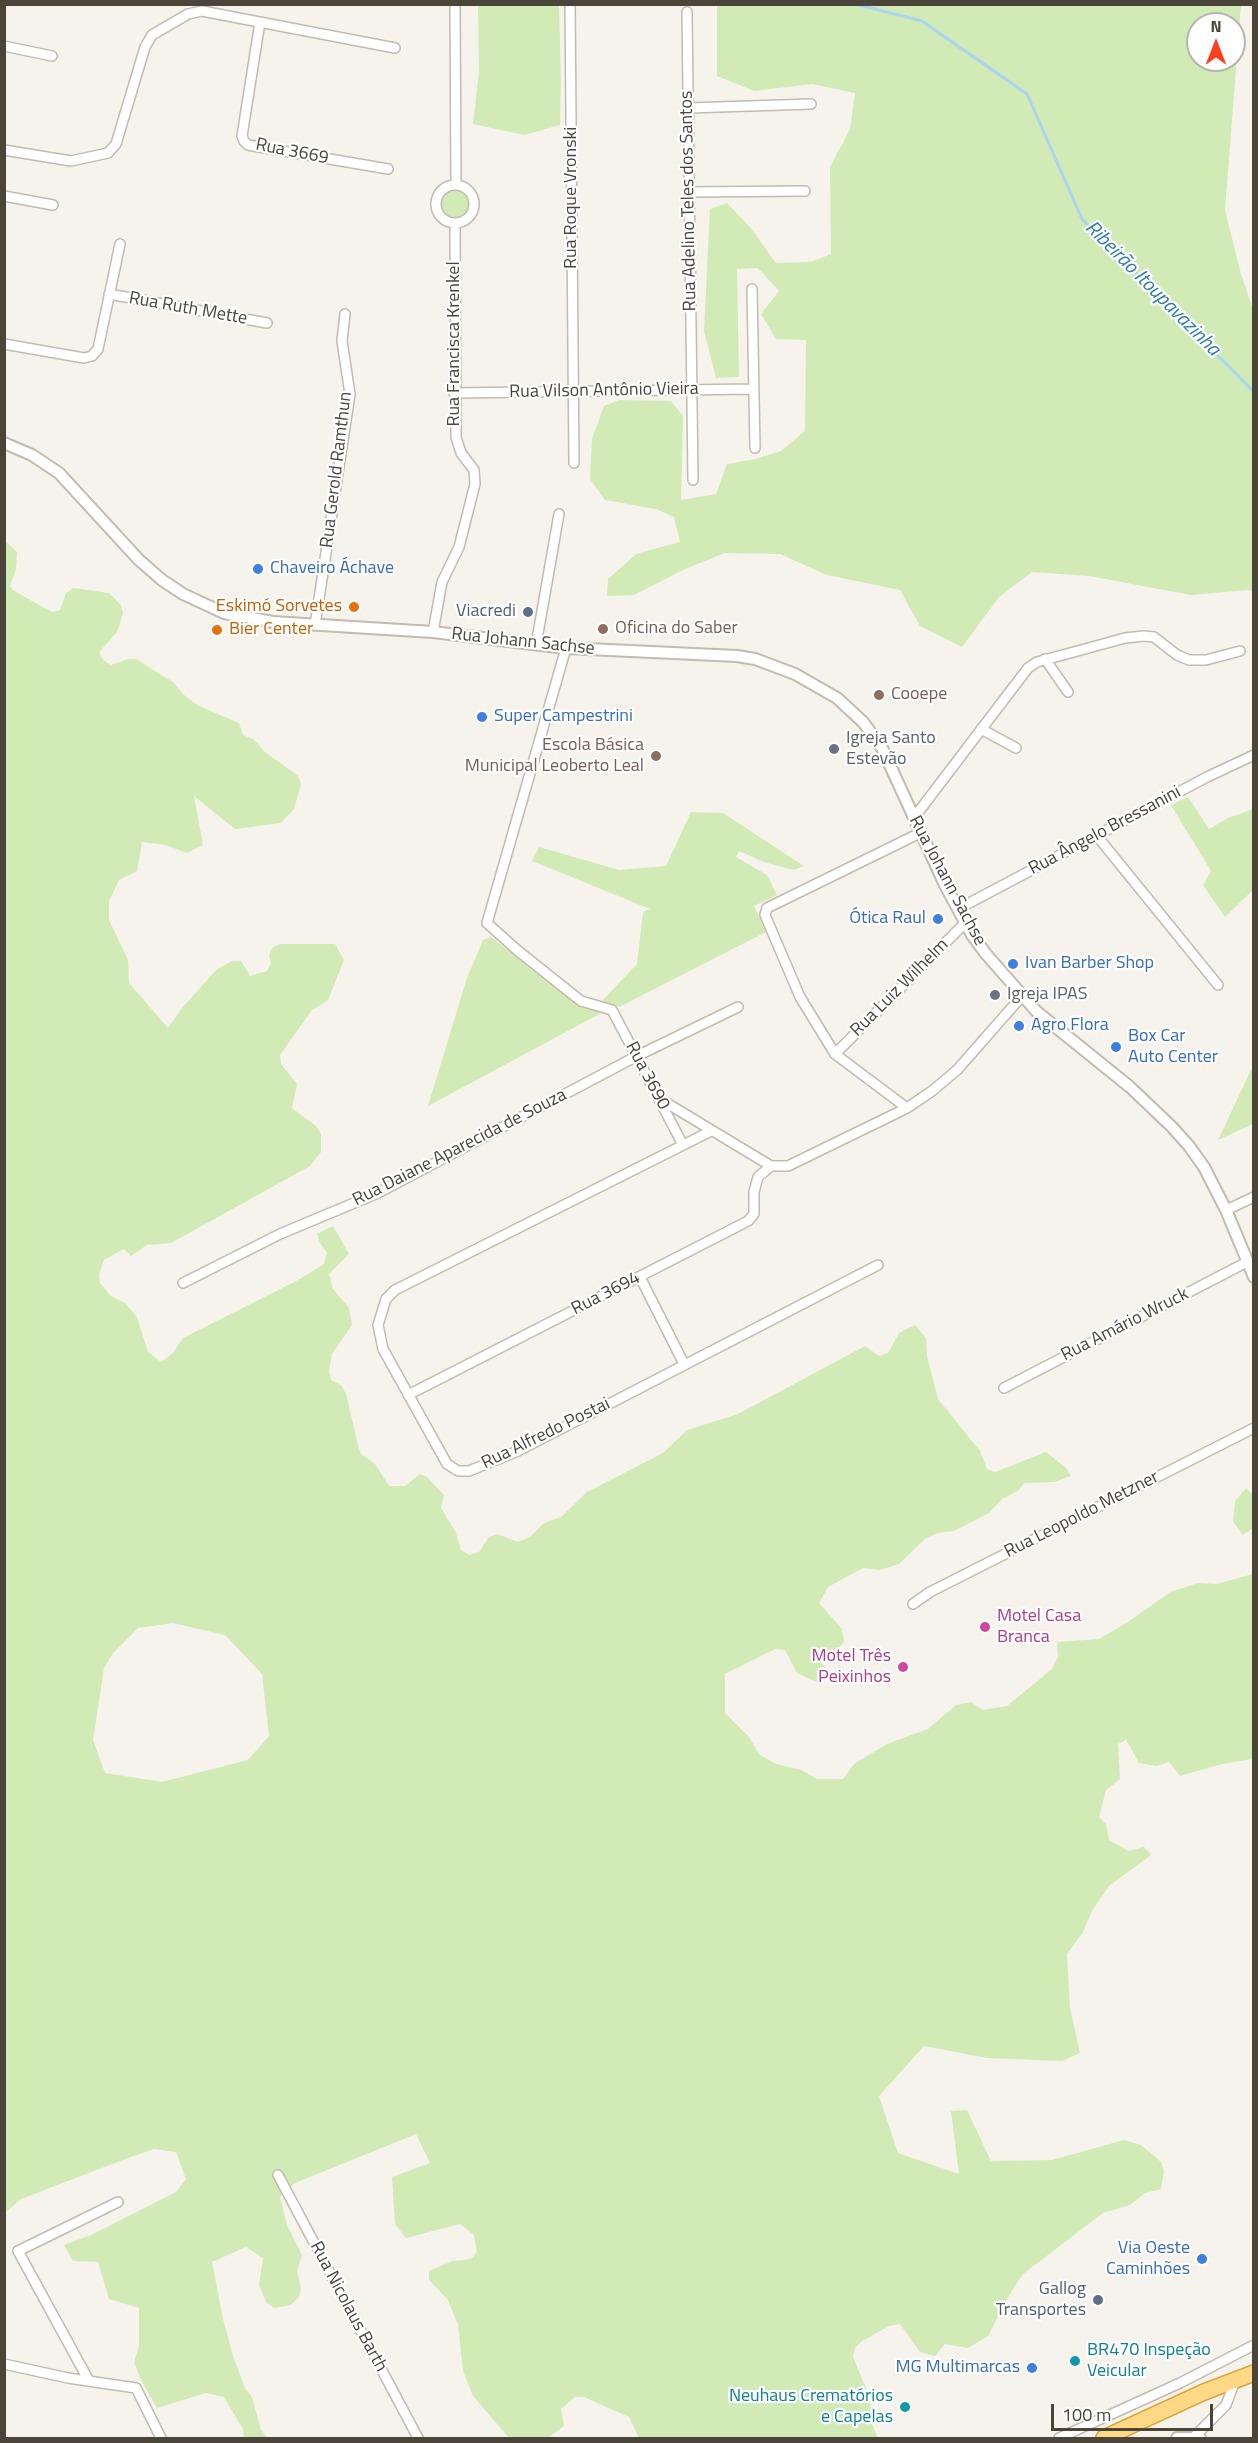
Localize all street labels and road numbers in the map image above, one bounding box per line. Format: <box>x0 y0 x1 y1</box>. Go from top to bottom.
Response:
street label: Rua Adelino Teles dos Santos <box>676 91 702 311</box>
street label: Rua Roque Vronski <box>561 127 583 269</box>
street label: Rua 3669 <box>254 134 330 170</box>
street label: Rua Francisca Krenkel <box>444 261 466 427</box>
street label: Rua Ruth Mette <box>127 288 249 330</box>
street label: Rua Vilson Antônio Vieira <box>509 379 699 403</box>
street label: Rua Gerold Ramthun <box>317 391 357 549</box>
street label: Rua Johann Sachse <box>450 624 596 660</box>
street label: Rua Ângelo Bressanini <box>1025 782 1185 880</box>
street label: Rua Johann Sachse <box>904 812 990 950</box>
street label: Rua Luiz Wilhelm <box>846 934 954 1042</box>
street label: Rua 3690 <box>620 1038 674 1114</box>
street label: Rua Daiane Aparecida de Souza <box>349 1085 571 1211</box>
street label: Rua 3694 <box>568 1268 644 1320</box>
street label: Rua Amário Wruck <box>1058 1284 1192 1366</box>
street label: Rua Alfredo Postai <box>478 1394 614 1474</box>
street label: Rua Leopoldo Metzner <box>1001 1467 1163 1563</box>
street label: Rua Nicolaus Barth <box>305 2238 391 2376</box>

